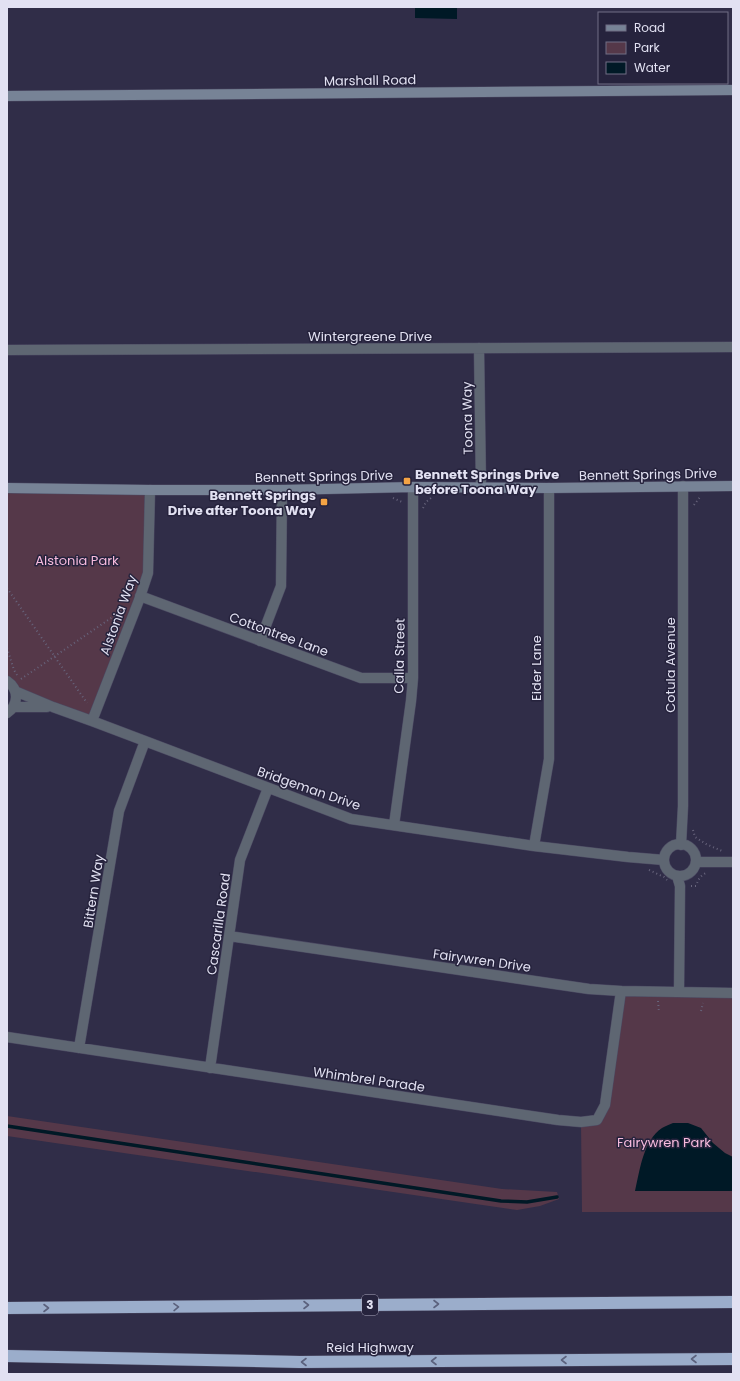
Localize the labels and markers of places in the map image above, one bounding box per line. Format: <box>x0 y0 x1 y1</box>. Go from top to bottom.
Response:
place label: Bennett Springs Drive before Toona Way <box>415 465 559 499</box>
marker: Bennett Springs Drive before Toona Way <box>402 476 412 486</box>
place label: Bennett Springs Drive after Toona Way <box>168 486 317 520</box>
marker: Bennett Springs Drive after Toona Way <box>319 497 329 507</box>

